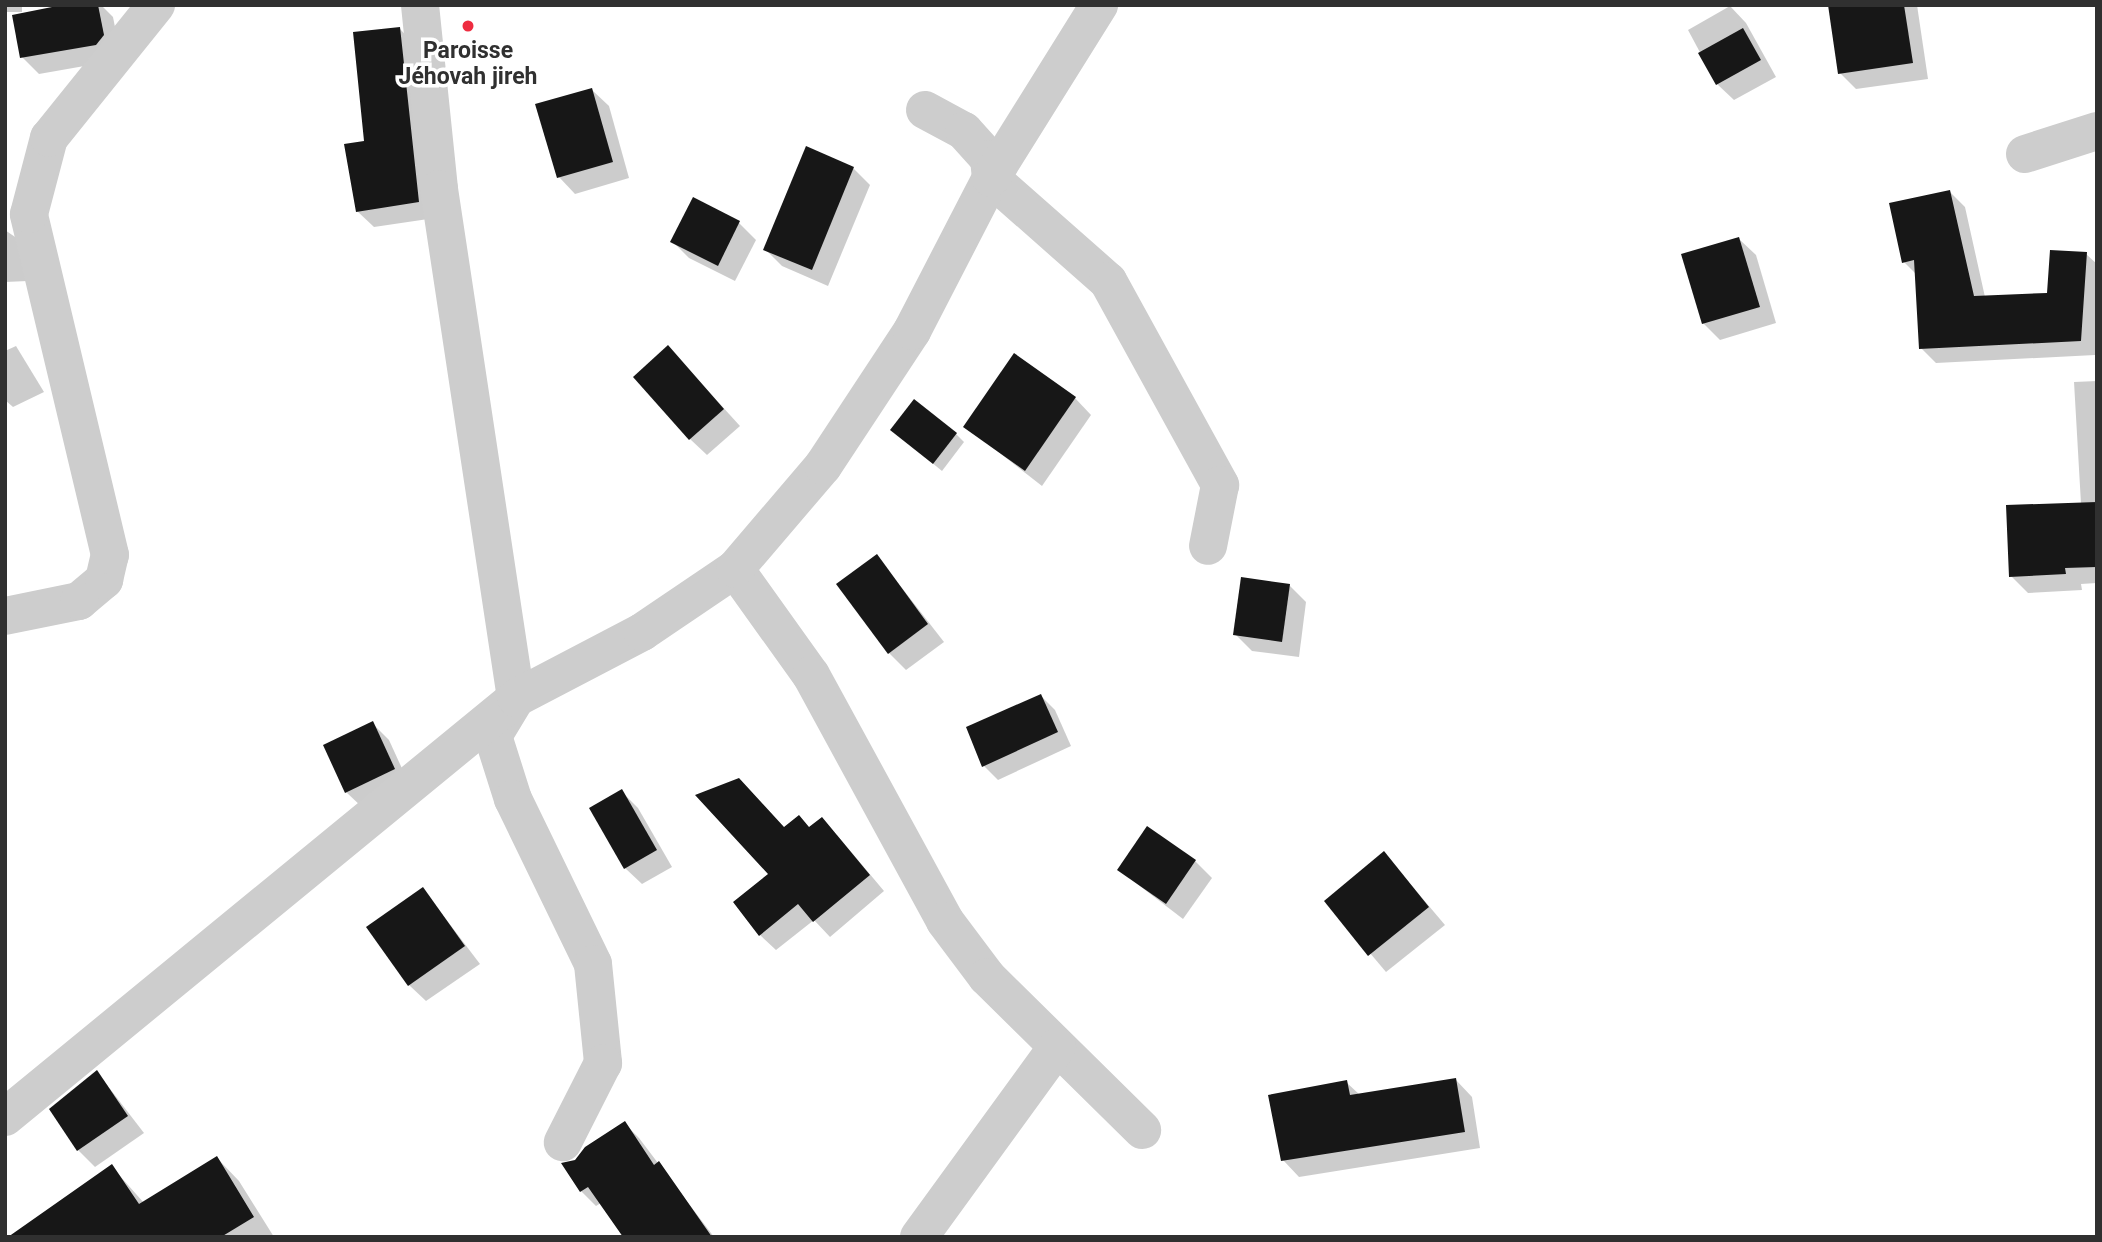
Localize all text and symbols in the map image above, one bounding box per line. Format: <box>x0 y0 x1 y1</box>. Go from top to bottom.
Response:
marker: Paroisse Jéhovah jireh <box>460 18 476 34</box>
place label: Paroisse Jéhovah jireh <box>399 37 537 91</box>

